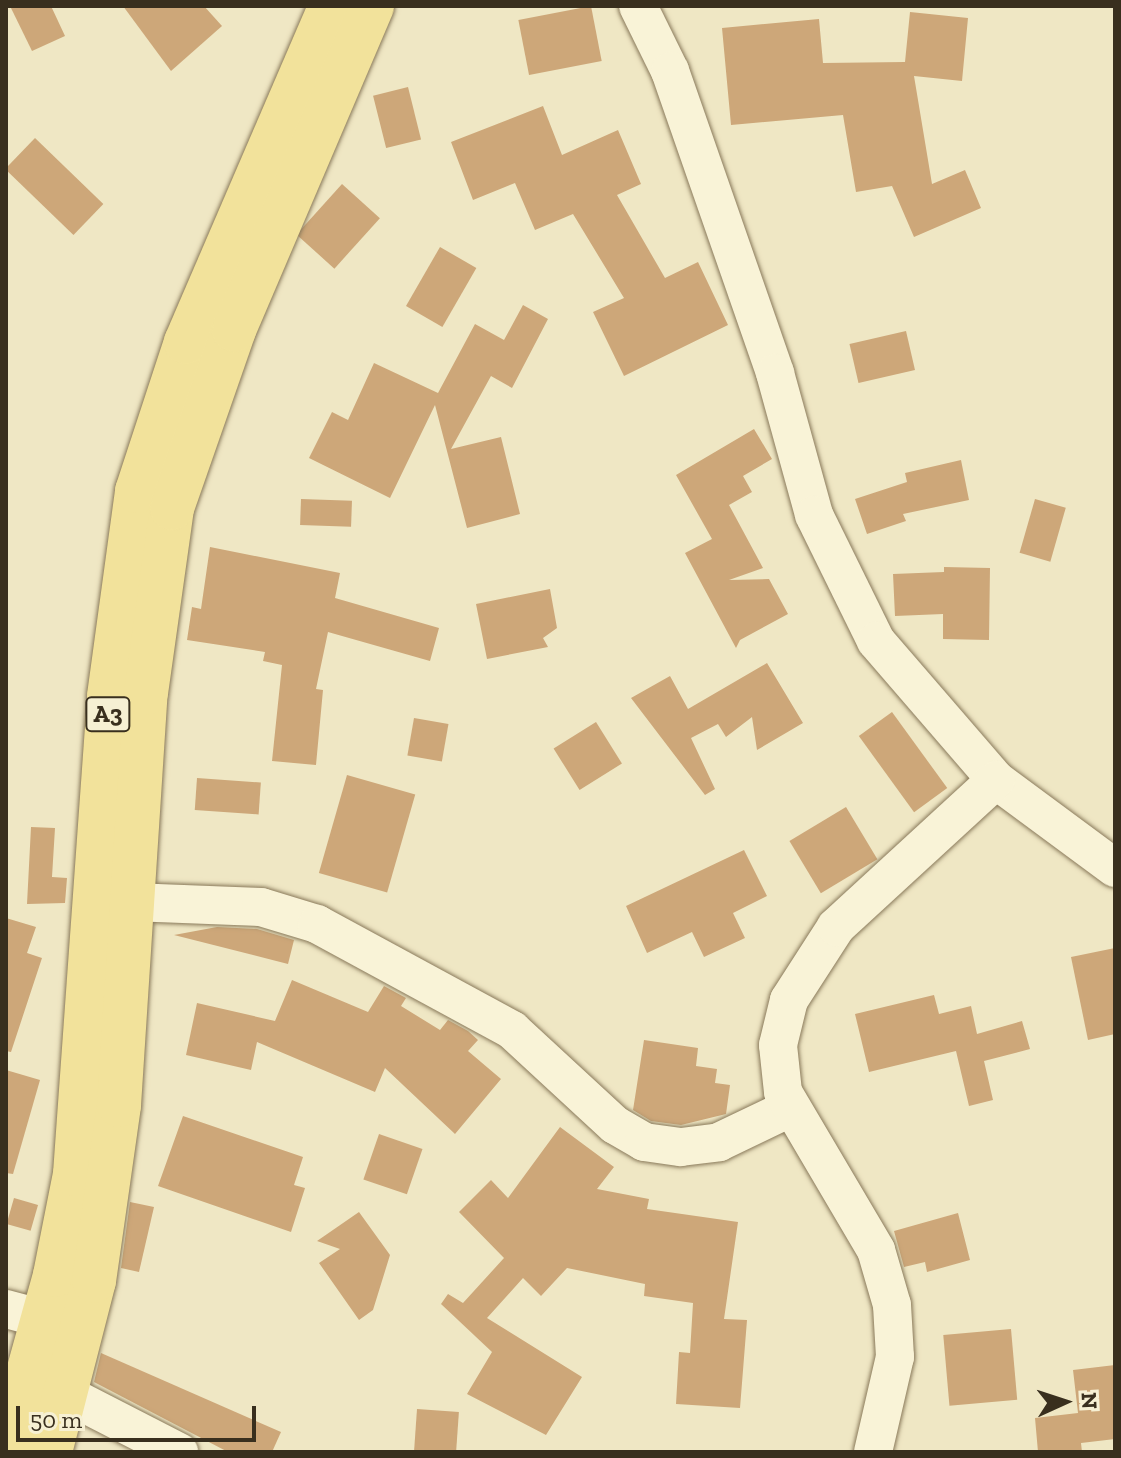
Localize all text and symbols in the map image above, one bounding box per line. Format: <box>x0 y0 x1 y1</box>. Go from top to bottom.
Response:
road number: A3 <box>84 694 132 734</box>
north arrow <box>1025 1362 1105 1442</box>
scale bar <box>20 1390 260 1440</box>
text: N <box>1076 1392 1103 1410</box>
text: 50 m <box>30 1405 82 1434</box>

